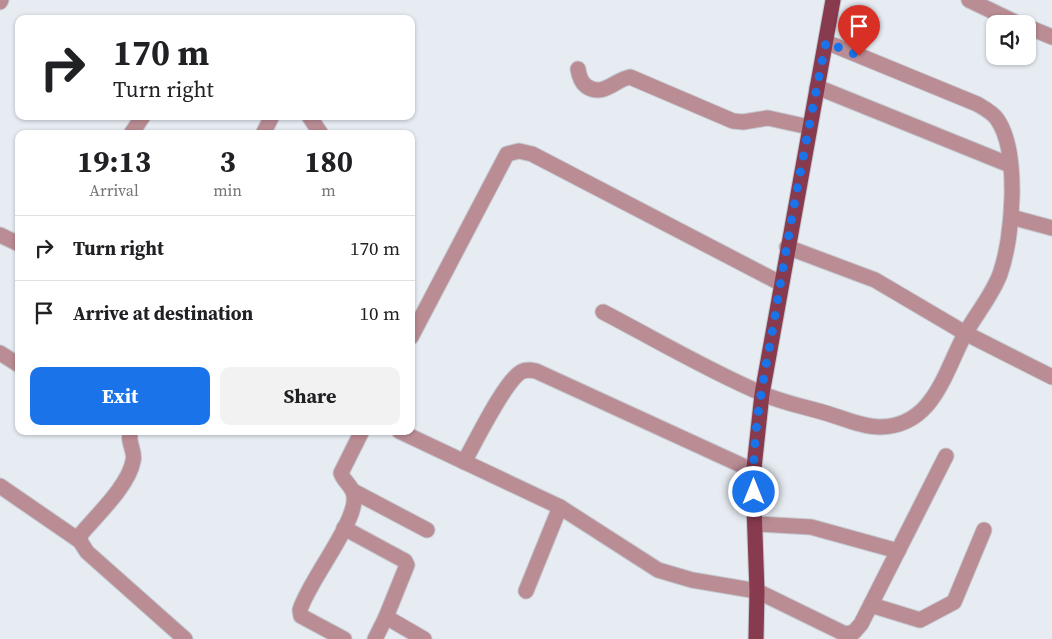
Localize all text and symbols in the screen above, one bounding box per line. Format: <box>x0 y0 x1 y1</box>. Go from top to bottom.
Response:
pin <box>838 5 880 56</box>
icon: arrive <box>845 12 873 40</box>
map controls <box>986 15 1036 65</box>
button: sound <box>986 15 1036 65</box>
text: 170 m <box>113 29 209 77</box>
icon: right <box>30 35 95 100</box>
text: Turn right <box>113 74 214 104</box>
text: 19:13 <box>77 141 151 182</box>
text: 3 <box>219 141 236 182</box>
text: 180 <box>304 141 353 182</box>
text: Arrival <box>89 179 139 201</box>
text: min <box>213 179 242 201</box>
text: m <box>321 179 336 201</box>
icon: right <box>30 234 58 262</box>
text: Turn right <box>73 235 164 261</box>
text: 170 m <box>350 235 400 261</box>
icon: arrive <box>30 299 58 327</box>
text: Arrive at destination <box>73 300 253 326</box>
text: 10 m <box>359 300 400 326</box>
button: Exit <box>30 367 210 425</box>
button: Share <box>220 367 400 425</box>
position arrow <box>727 465 779 517</box>

